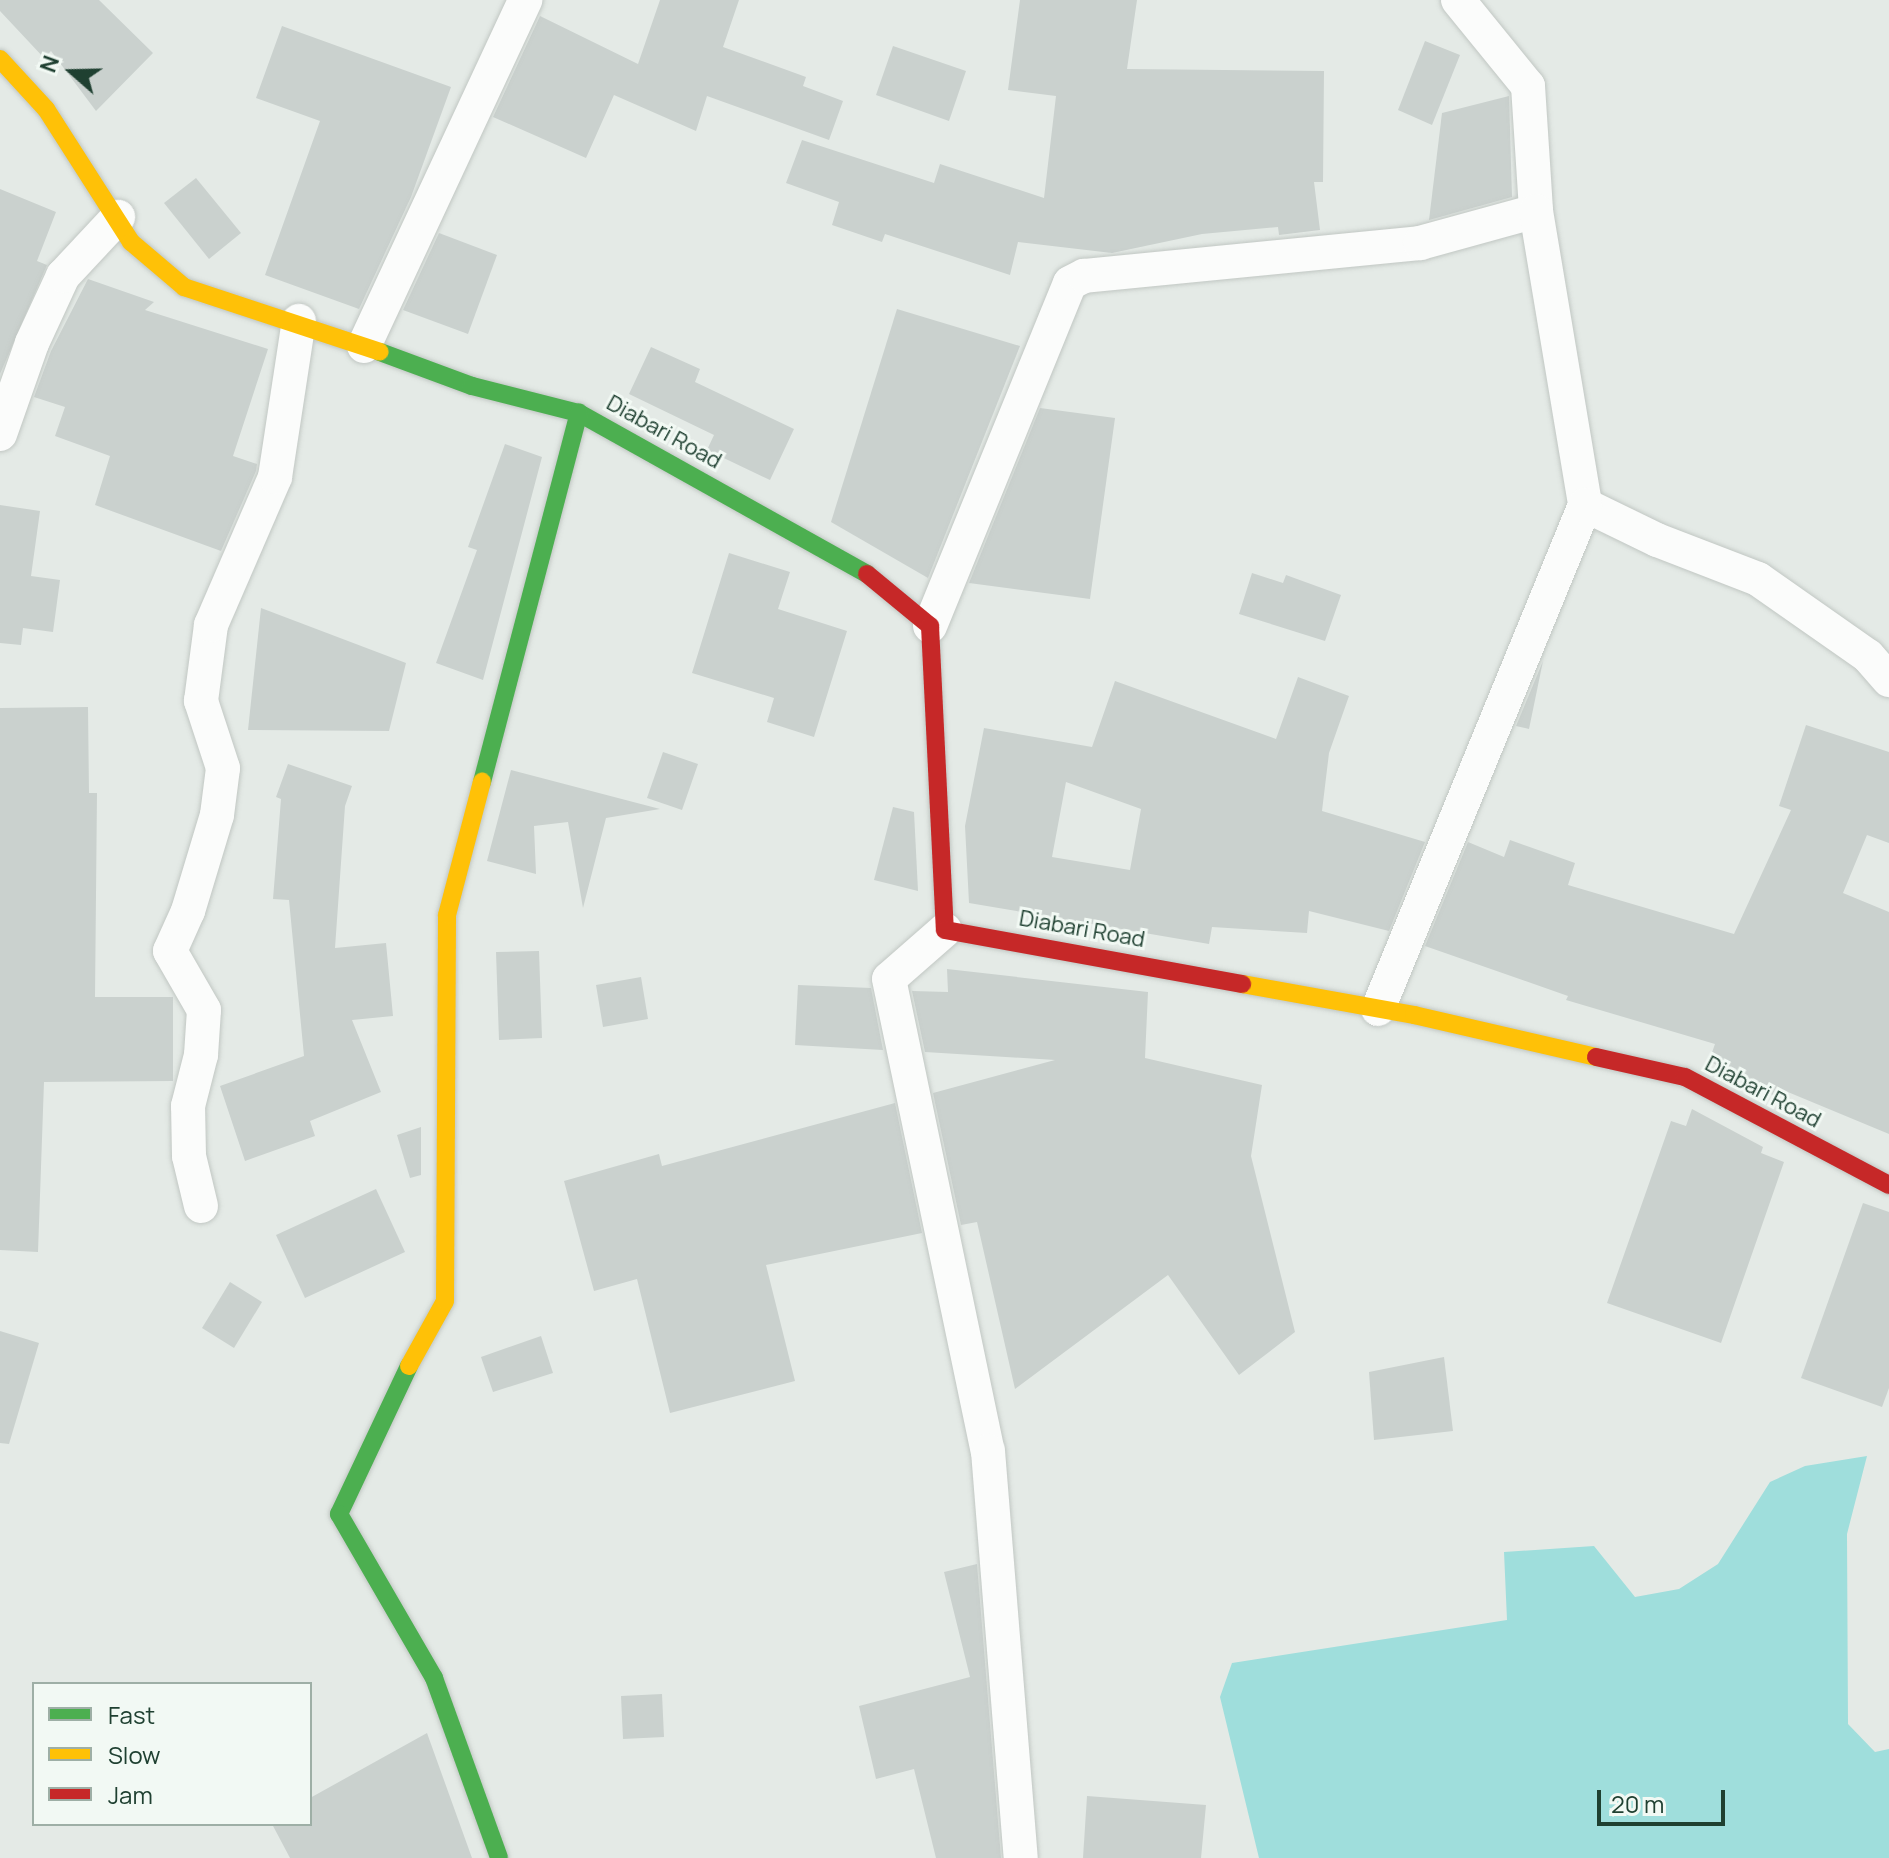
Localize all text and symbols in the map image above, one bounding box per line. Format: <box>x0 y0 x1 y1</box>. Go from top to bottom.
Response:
north arrow <box>32 32 112 112</box>
text: N <box>33 51 66 76</box>
street label: Diabari Road <box>602 390 726 474</box>
street label: Diabari Road <box>1017 905 1147 953</box>
street label: Diabari Road <box>1701 1051 1825 1133</box>
legend <box>32 1682 312 1826</box>
text: Fast <box>108 1698 155 1731</box>
text: Slow <box>108 1738 161 1771</box>
scale bar <box>1601 1774 1729 1824</box>
text: Jam <box>108 1778 153 1811</box>
text: 20 m <box>1611 1787 1664 1820</box>

